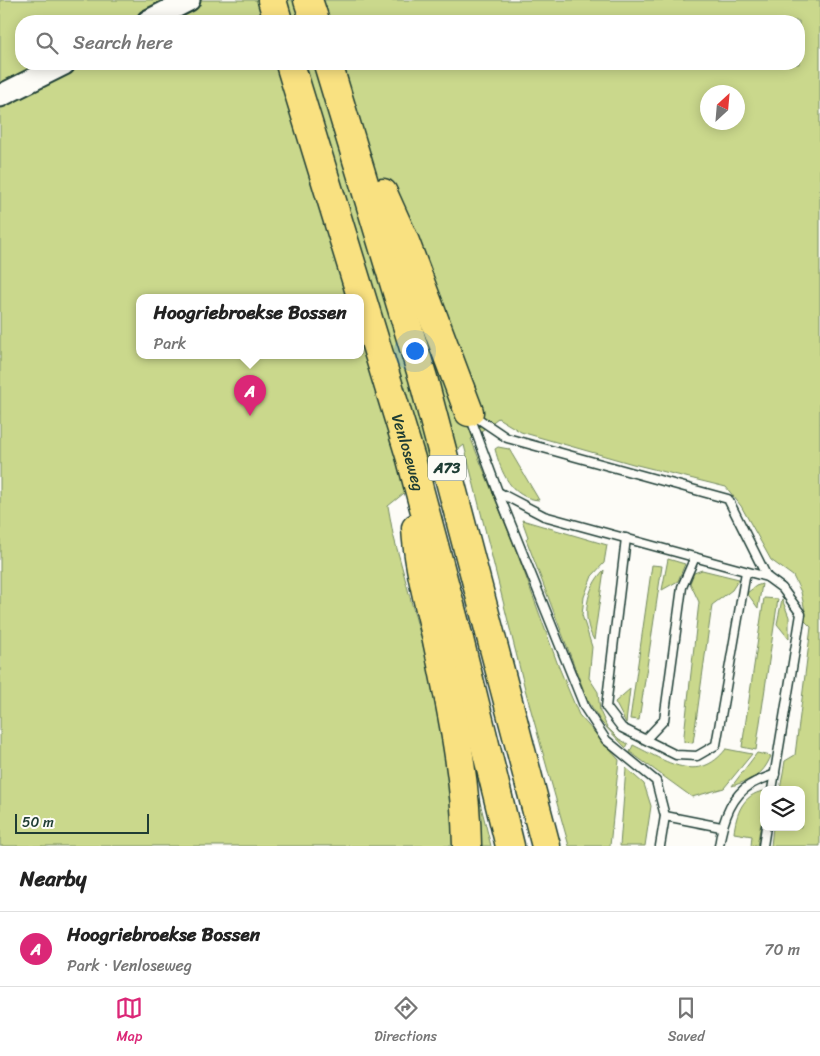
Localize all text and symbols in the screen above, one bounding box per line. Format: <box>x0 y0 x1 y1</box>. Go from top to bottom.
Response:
search box <box>15 15 805 70</box>
text: Search here <box>73 26 173 59</box>
icon: search <box>33 29 61 57</box>
north arrow <box>700 85 745 130</box>
popup <box>136 294 364 359</box>
text: Hoogriebroekse Bossen <box>153 296 347 329</box>
text: Park <box>153 329 186 358</box>
your location <box>402 338 428 364</box>
pin: A <box>234 375 266 416</box>
street label: Venloseweg <box>383 410 433 494</box>
road number: A73 <box>428 456 466 480</box>
map controls <box>760 786 805 831</box>
button: layers <box>760 786 805 831</box>
text: 50 m <box>22 810 54 835</box>
scale bar <box>15 811 149 834</box>
text: Nearby <box>20 860 86 898</box>
text: Hoogriebroekse Bossen <box>67 918 260 951</box>
text: A <box>31 935 41 964</box>
text: 70 m <box>764 935 800 964</box>
text: Park · Venloseweg <box>67 951 192 980</box>
tab: Map <box>115 994 143 1049</box>
tab: Directions <box>374 994 437 1049</box>
tab: Saved <box>668 994 705 1049</box>

